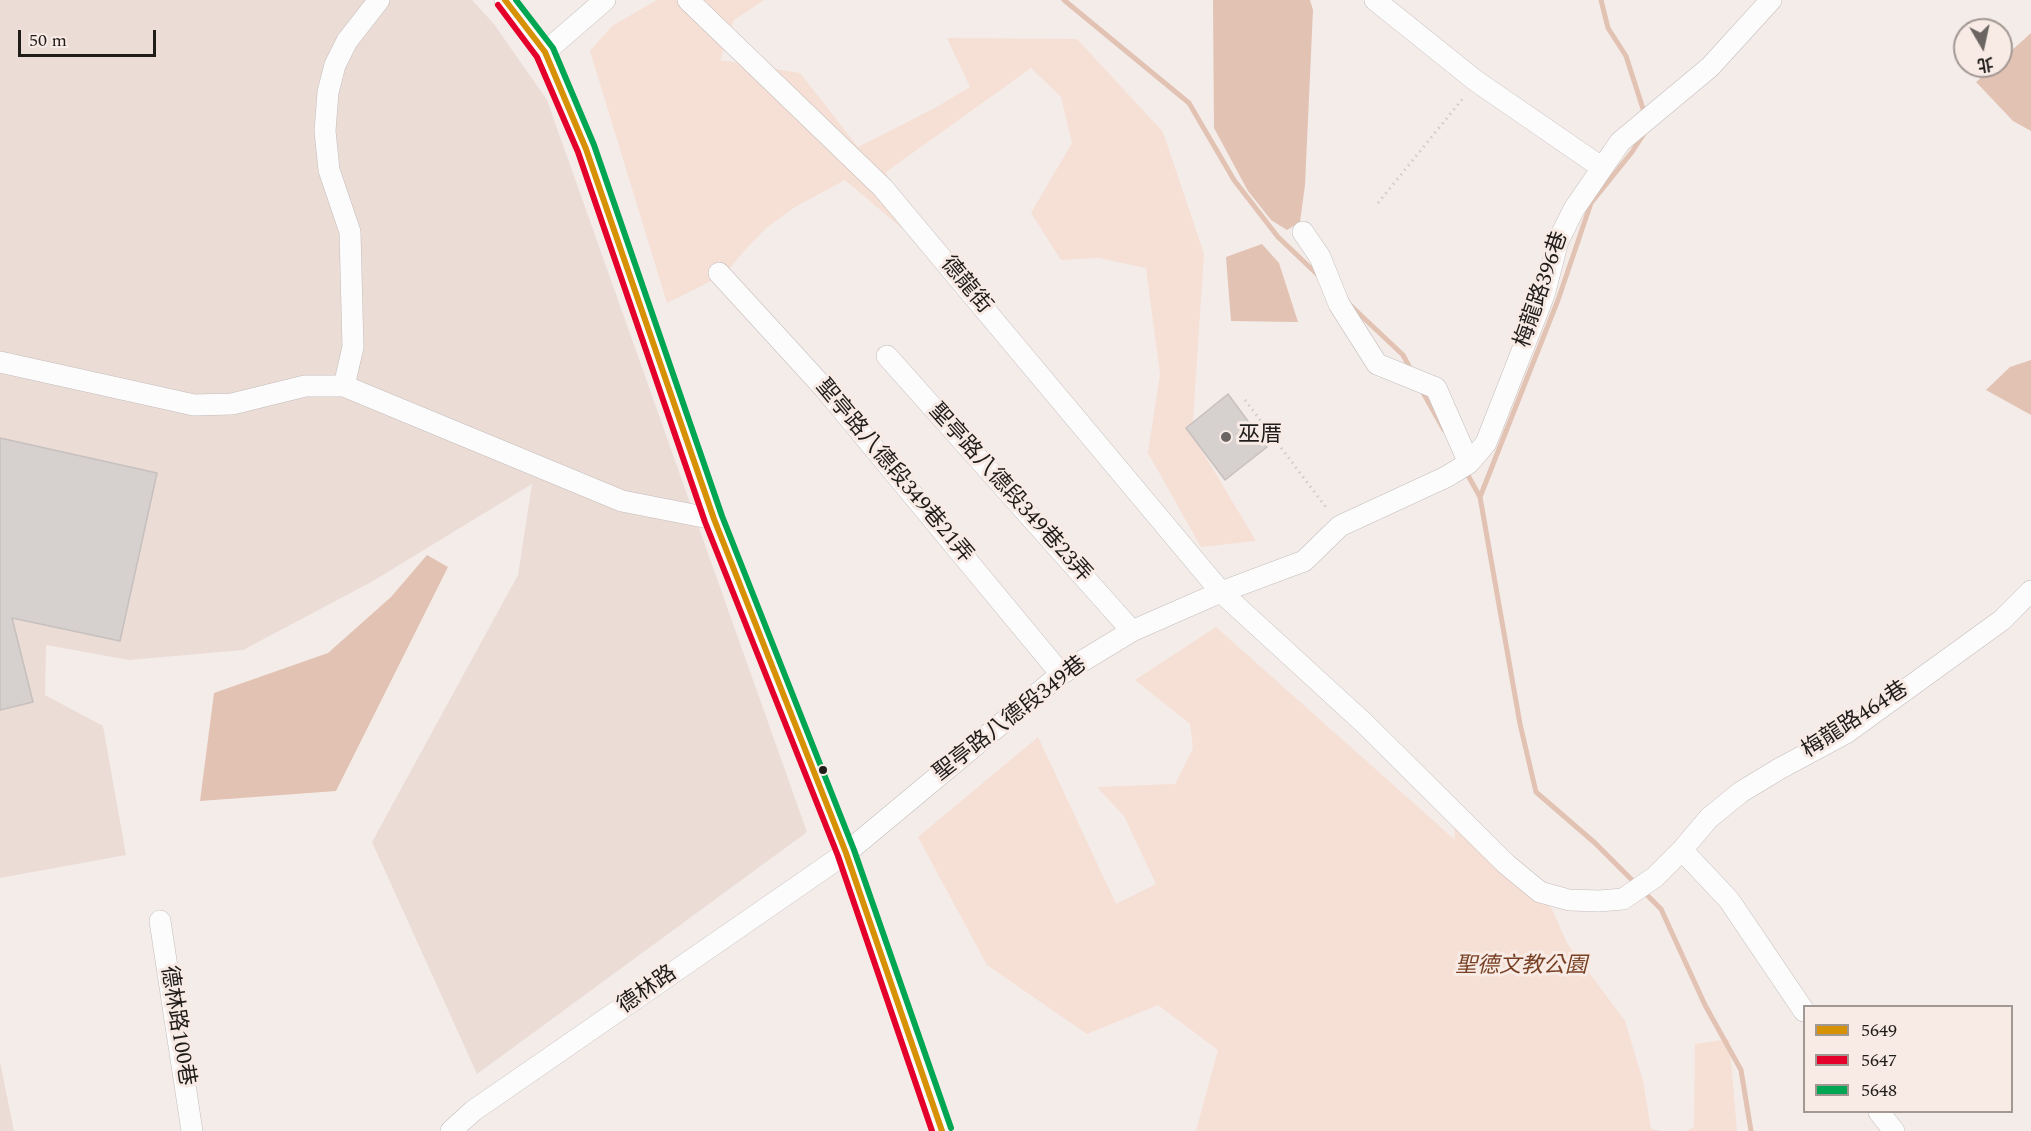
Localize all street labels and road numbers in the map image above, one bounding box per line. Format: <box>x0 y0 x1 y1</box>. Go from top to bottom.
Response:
street label: 梅龍路396巷 <box>1511 228 1575 352</box>
street label: 德龍街 <box>934 252 996 320</box>
street label: 聖亭路八德段349巷21弄 <box>809 375 977 569</box>
street label: 聖亭路八德段349巷23弄 <box>922 399 1096 589</box>
street label: 聖亭路八德段349巷 <box>929 652 1093 788</box>
street label: 梅龍路464巷 <box>1798 677 1914 765</box>
street label: 德林路 <box>613 961 683 1021</box>
street label: 德林路100巷 <box>153 964 199 1088</box>

